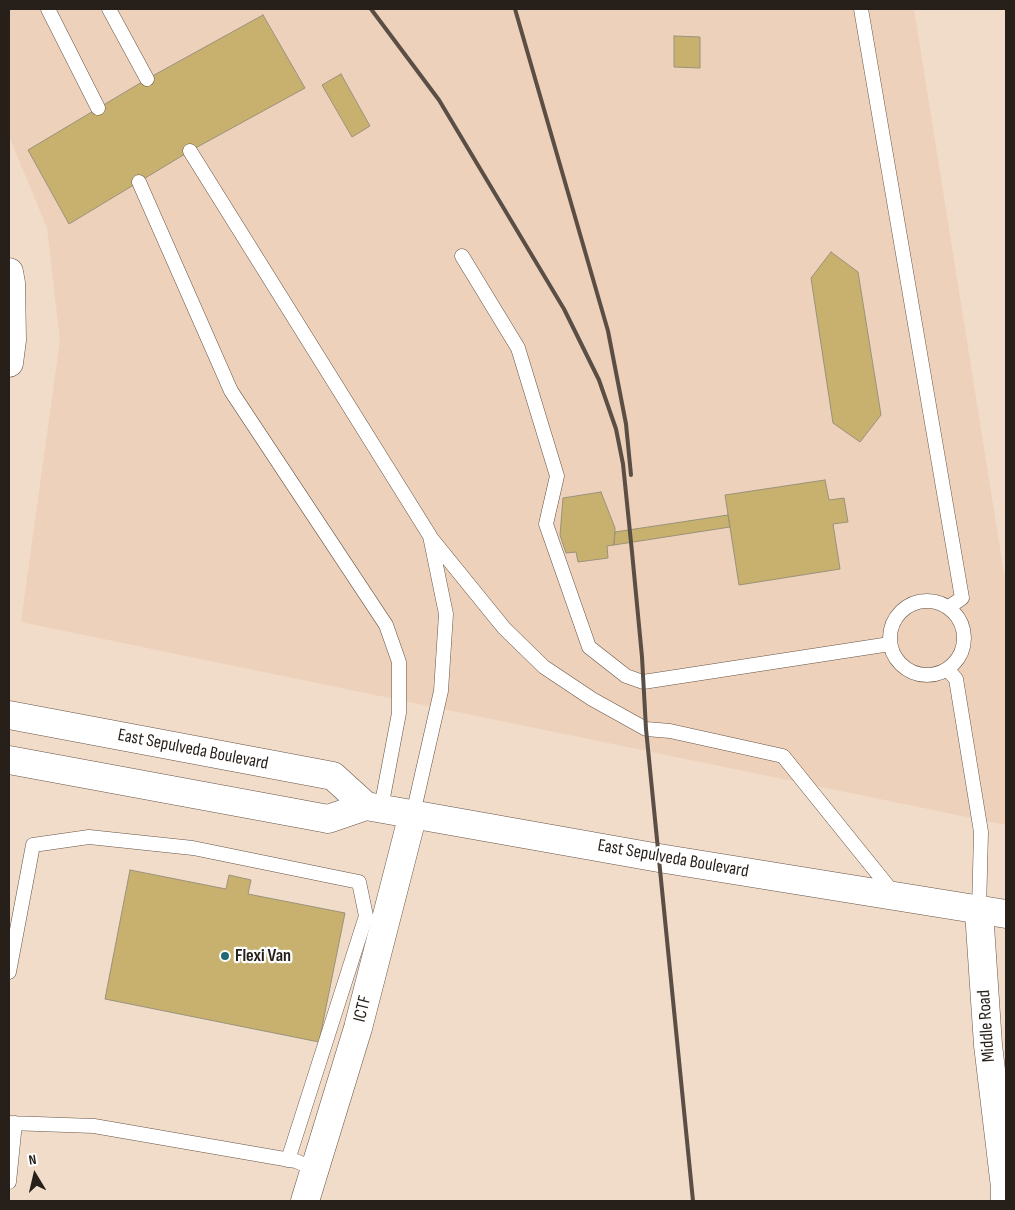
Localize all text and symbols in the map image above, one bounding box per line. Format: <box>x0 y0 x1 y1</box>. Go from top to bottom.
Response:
street label: East Sepulveda Boulevard <box>116 725 270 775</box>
street label: East Sepulveda Boulevard <box>596 835 750 883</box>
place label: Flexi Van <box>235 945 291 967</box>
marker: Flexi Van <box>219 950 231 962</box>
street label: Middle Road <box>974 989 1000 1063</box>
street label: ICTF <box>349 993 377 1025</box>
north arrow <box>10 1150 60 1200</box>
text: N <box>28 1151 38 1169</box>

